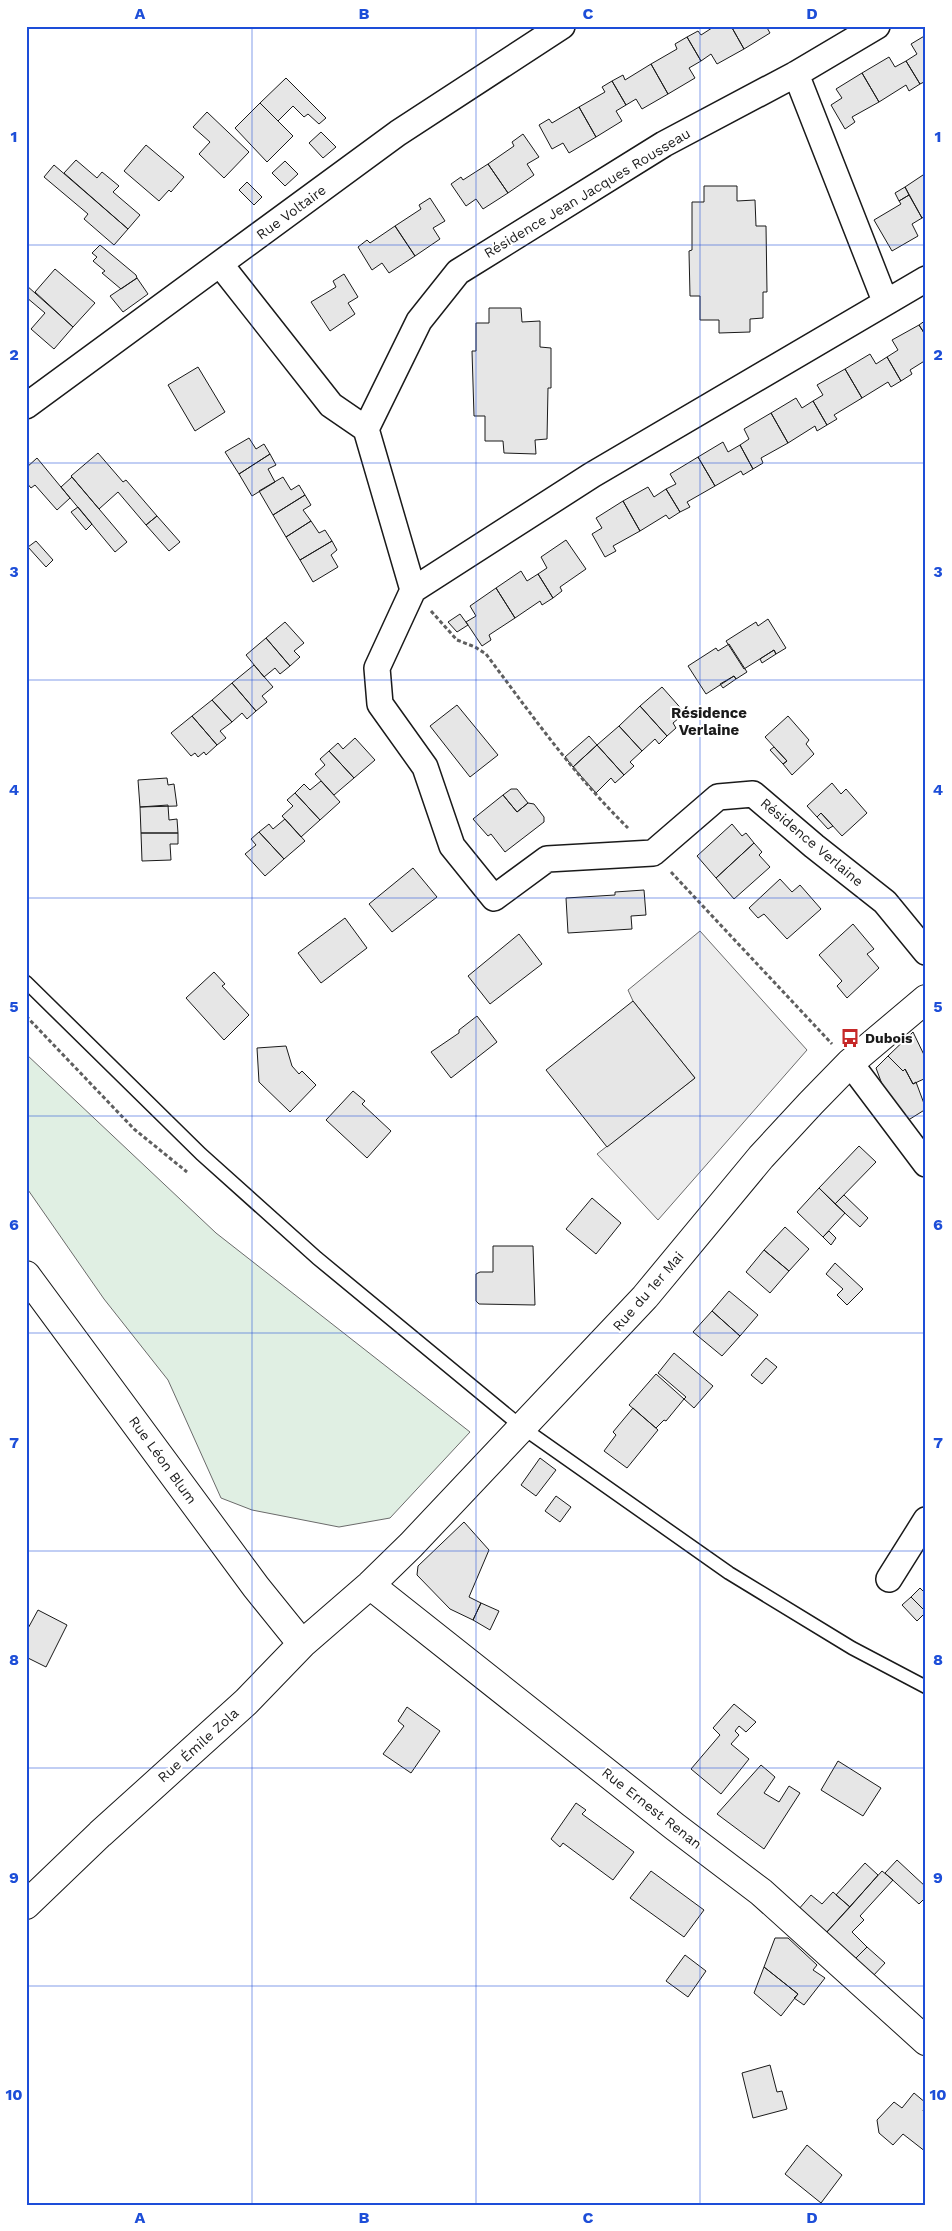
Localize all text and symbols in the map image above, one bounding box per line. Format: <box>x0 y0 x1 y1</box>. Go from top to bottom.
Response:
text: A <box>135 4 146 23</box>
text: B <box>359 4 370 23</box>
text: C <box>583 4 594 23</box>
text: D <box>806 4 818 23</box>
street label: Résidence Jean Jacques Rousseau <box>481 125 693 261</box>
text: 1 <box>11 127 17 146</box>
text: 1 <box>935 127 941 146</box>
street label: Rue Voltaire <box>253 181 329 243</box>
text: 2 <box>9 345 19 364</box>
text: 2 <box>933 345 943 364</box>
text: 3 <box>9 562 19 581</box>
text: 3 <box>933 562 943 581</box>
district label: Résidence Verlaine <box>671 704 747 739</box>
text: 4 <box>9 780 19 799</box>
text: 4 <box>933 780 943 799</box>
street label: Résidence Verlaine <box>757 794 867 890</box>
text: 5 <box>9 997 19 1016</box>
text: 5 <box>933 997 943 1016</box>
bus stop icon: Dubois <box>839 1027 861 1049</box>
place label: Dubois <box>865 1030 913 1046</box>
text: 6 <box>9 1215 19 1234</box>
text: 6 <box>933 1215 943 1234</box>
street label: Rue du 1er Mai <box>609 1248 687 1334</box>
street label: Rue Léon Blum <box>126 1413 200 1507</box>
text: 7 <box>9 1433 19 1452</box>
text: 7 <box>933 1433 943 1452</box>
text: 8 <box>9 1650 19 1669</box>
text: 8 <box>933 1650 943 1669</box>
street label: Rue Émile Zola <box>154 1705 242 1785</box>
street label: Rue Ernest Renan <box>599 1764 705 1852</box>
text: 9 <box>9 1868 19 1887</box>
text: 9 <box>933 1868 943 1887</box>
text: 10 <box>5 2085 23 2104</box>
text: 10 <box>929 2085 947 2104</box>
text: A <box>135 2208 146 2227</box>
text: B <box>359 2208 370 2227</box>
text: C <box>583 2208 594 2227</box>
text: D <box>806 2208 818 2227</box>

